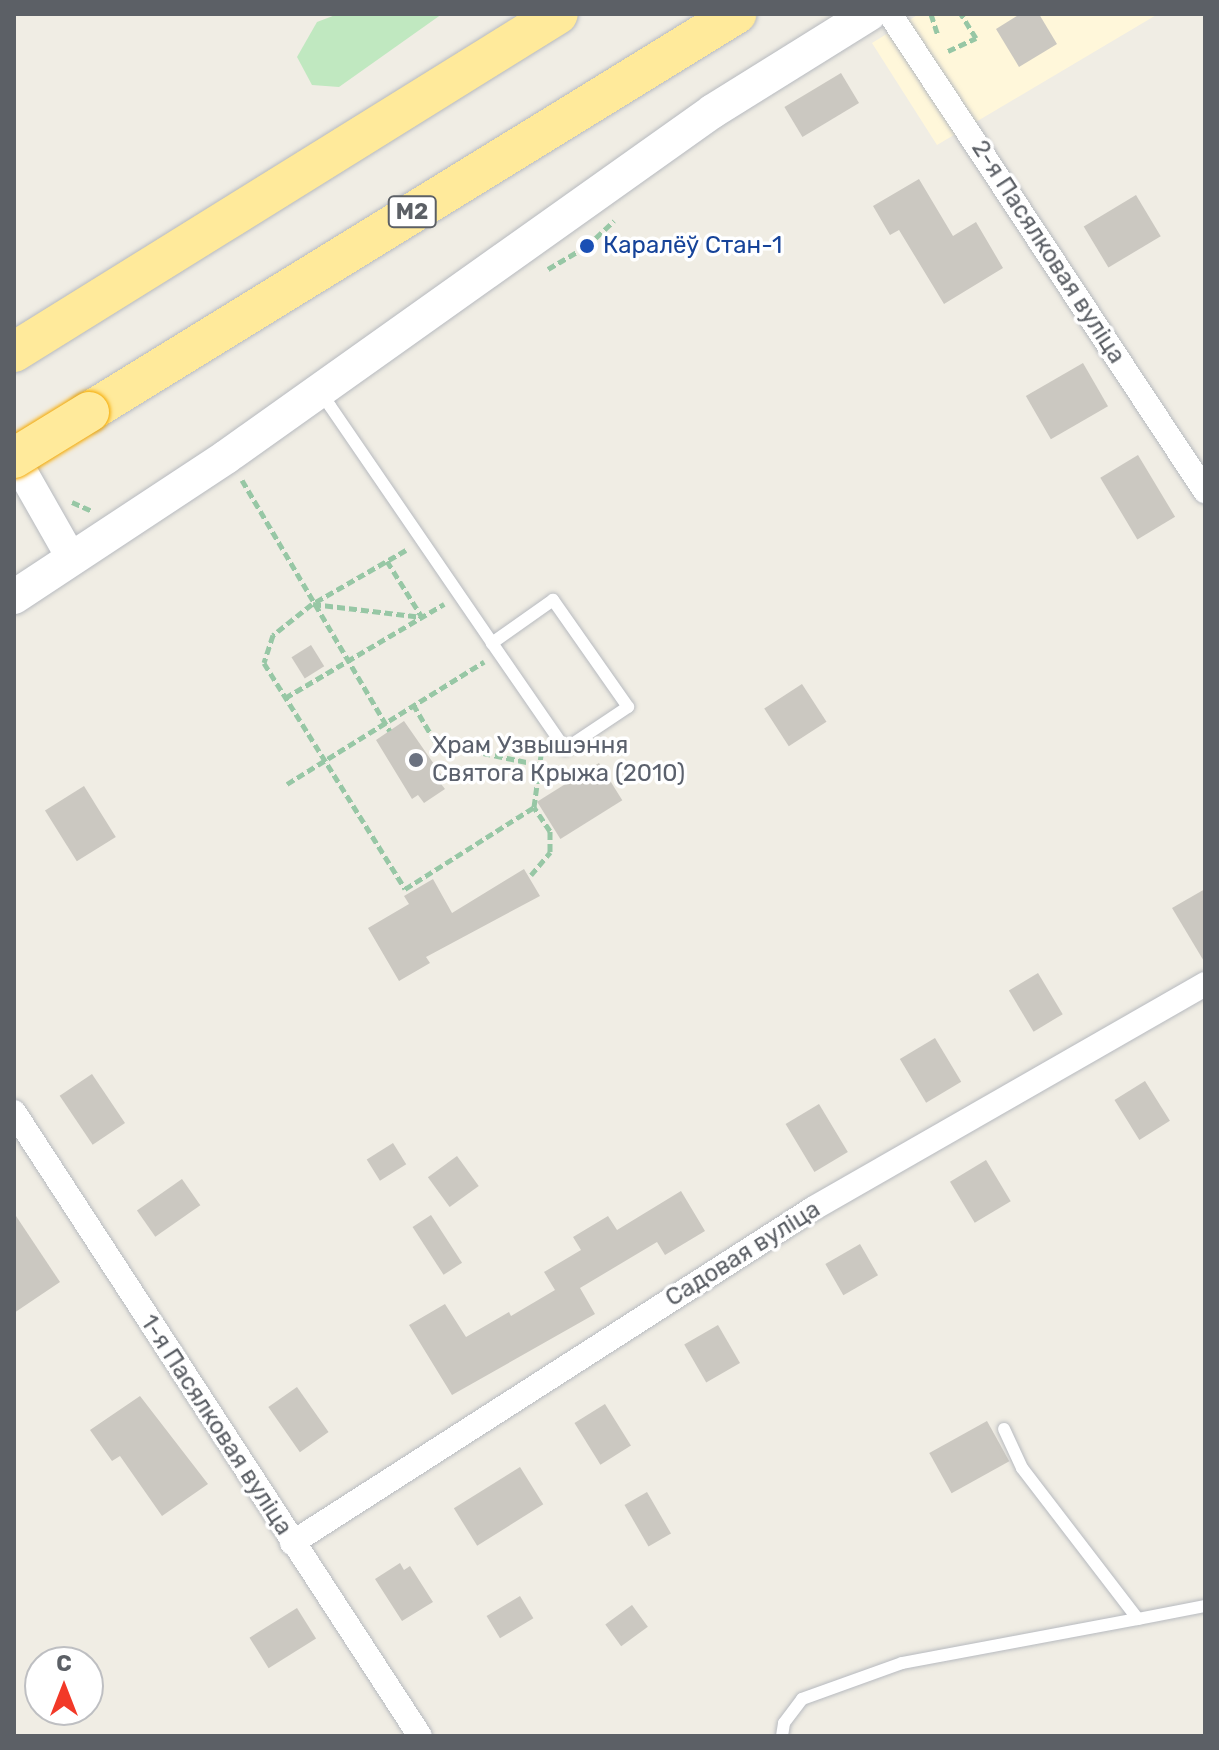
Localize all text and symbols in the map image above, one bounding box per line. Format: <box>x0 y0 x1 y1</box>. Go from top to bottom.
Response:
street label: 2-я Пасялковая вуліца <box>965 135 1131 369</box>
road number: М2 <box>386 194 438 230</box>
place label: Каралёў Стан-1 <box>603 232 782 260</box>
marker: Каралёў Стан-1 <box>578 237 596 255</box>
place label: Храм Узвышэння Святога Крыжа (2010) <box>432 732 685 788</box>
marker: Храм Узвышэння Святога Крыжа (2010) <box>407 751 425 769</box>
street label: Садовая вуліца <box>660 1195 826 1313</box>
street label: 1-я Пасялковая вуліца <box>134 1309 298 1541</box>
north arrow <box>24 1646 104 1726</box>
text: С <box>56 1650 72 1677</box>

